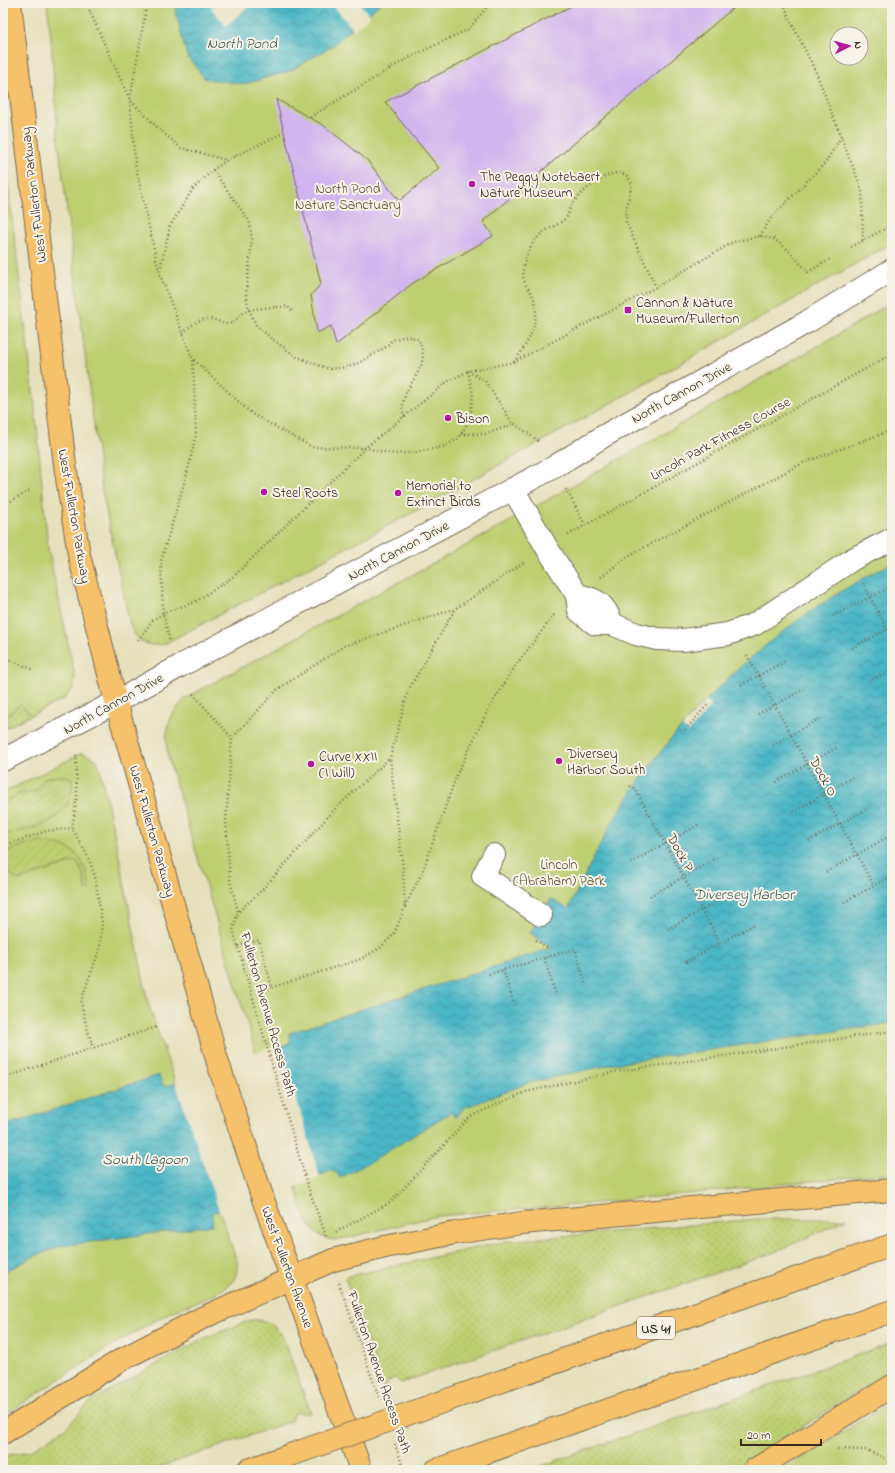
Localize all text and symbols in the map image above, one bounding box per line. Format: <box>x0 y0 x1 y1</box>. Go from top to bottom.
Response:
north arrow <box>829 26 869 66</box>
water label: North Pond <box>207 33 278 55</box>
text: N <box>850 41 866 50</box>
street label: West Fullerton Parkway <box>16 126 54 264</box>
place label: The Peggy Notebaert Nature Museum <box>480 167 600 204</box>
park label: North Pond Nature Sanctuary <box>295 179 401 217</box>
marker: The Peggy Notebaert Nature Museum <box>467 179 477 189</box>
place label: Cannon & Nature Museum/Fullerton <box>636 293 739 330</box>
marker: Cannon & Nature Museum/Fullerton <box>623 305 633 315</box>
street label: North Cannon Drive <box>628 357 736 430</box>
street label: Lincoln Park Fitness Course <box>647 392 795 487</box>
place label: Bison <box>455 409 489 430</box>
marker: Bison <box>443 413 453 423</box>
street label: West Fullerton Parkway <box>50 447 96 585</box>
place label: Memorial to Extinct Birds <box>406 476 481 513</box>
place label: Steel Roots <box>272 483 338 504</box>
marker: Steel Roots <box>259 487 269 497</box>
marker: Memorial to Extinct Birds <box>393 488 403 498</box>
street label: North Cannon Drive <box>344 515 454 587</box>
street label: North Cannon Drive <box>60 668 168 741</box>
place label: Diversey Harbor South <box>566 744 645 781</box>
place label: Curve XXII (I Will) <box>319 747 377 784</box>
street label: Dock O <box>803 752 842 800</box>
marker: Diversey Harbor South <box>554 756 564 766</box>
marker: Curve XXII (I Will) <box>306 759 316 769</box>
street label: West Fullerton Parkway <box>122 763 180 900</box>
street label: Dock P <box>660 829 699 876</box>
park label: Lincoln (Abraham) Park <box>513 855 606 892</box>
water label: Diversey Harbor <box>694 884 796 907</box>
street label: Fullerton Avenue Access Path <box>234 929 301 1099</box>
water label: South Lagoon <box>102 1149 188 1172</box>
street label: West Fullerton Avenue <box>255 1204 319 1332</box>
street label: Fullerton Avenue Access Path <box>341 1288 416 1456</box>
road number: US 41 <box>637 1317 675 1339</box>
scale bar <box>741 1421 821 1447</box>
text: 20 m <box>747 1427 770 1445</box>

